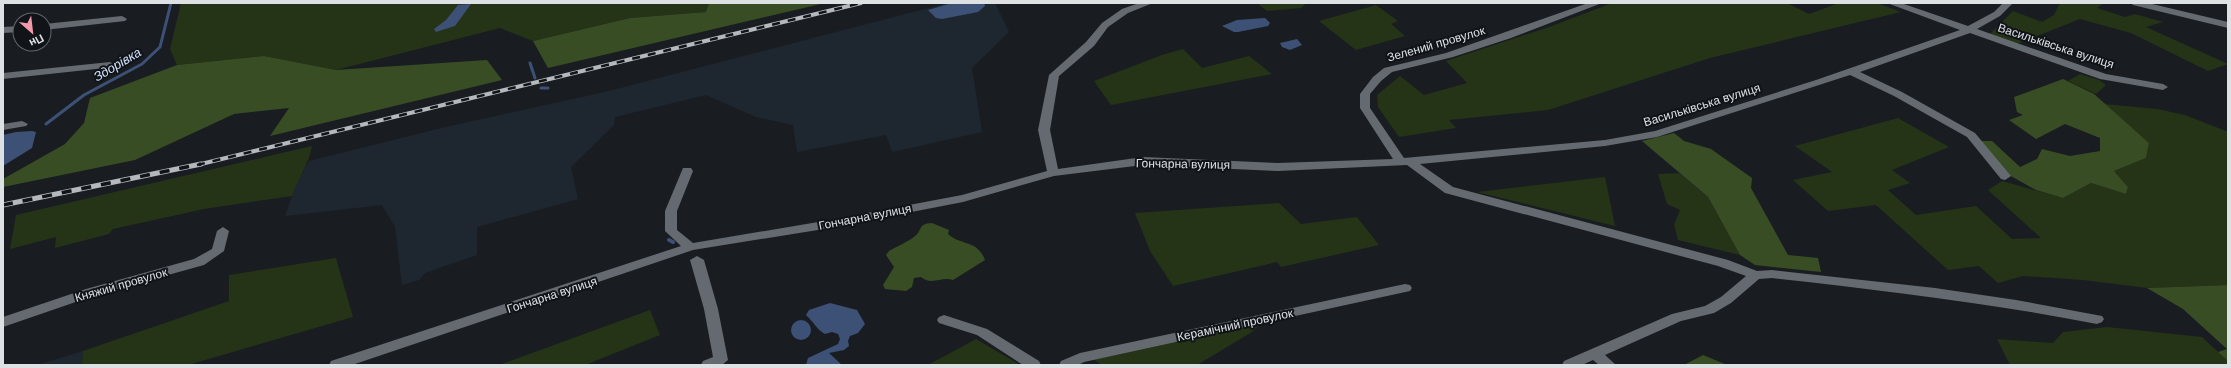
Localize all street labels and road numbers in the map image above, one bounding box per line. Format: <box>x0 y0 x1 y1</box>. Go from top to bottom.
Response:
street label: Васильківська вулиця <box>1996 21 2116 71</box>
street label: Зелений провулок <box>1385 23 1487 65</box>
street label: Васильківська вулиця <box>1642 81 1762 129</box>
street label: Гончарна вулиця <box>1136 156 1230 172</box>
street label: Гончарна вулиця <box>817 201 913 233</box>
street label: Княжий провулок <box>73 265 170 305</box>
street label: Гончарна вулиця <box>505 274 599 316</box>
street label: Керамічний провулок <box>1176 306 1295 344</box>

